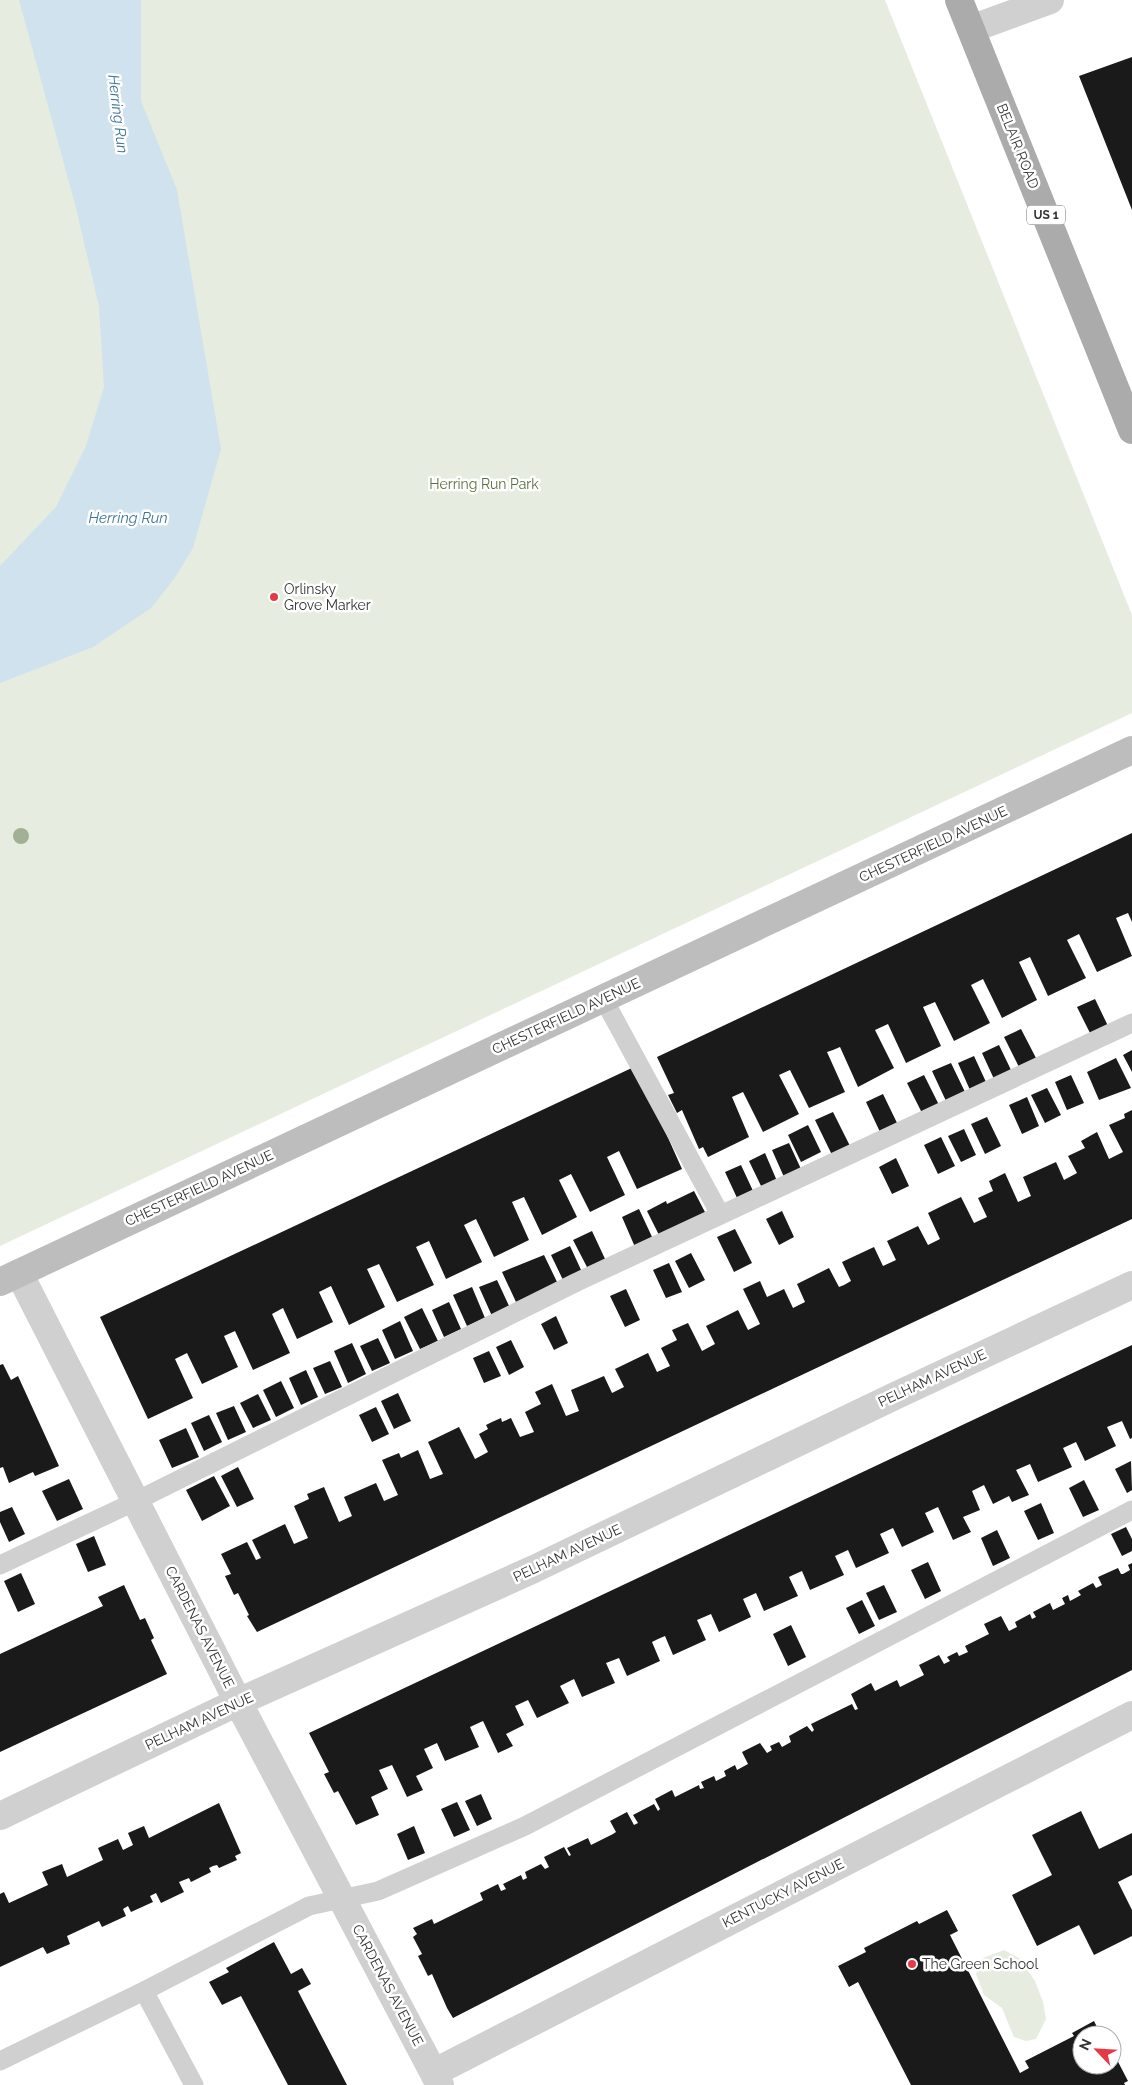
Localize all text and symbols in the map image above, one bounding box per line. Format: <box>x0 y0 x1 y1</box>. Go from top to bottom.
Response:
water label: Herring Run <box>104 74 132 154</box>
street label: BELAIR ROAD <box>994 101 1042 191</box>
road number: US 1 <box>1027 206 1065 224</box>
park label: Herring Run Park <box>429 476 539 492</box>
water label: Herring Run <box>88 509 168 527</box>
place label: Orlinsky Grove Marker <box>284 581 371 613</box>
marker: Orlinsky Grove Marker <box>268 591 280 603</box>
street label: CHESTERFIELD AVENUE <box>857 803 1009 885</box>
street label: CHESTERFIELD AVENUE <box>490 975 642 1057</box>
street label: CHESTERFIELD AVENUE <box>123 1147 275 1229</box>
street label: PELHAM AVENUE <box>876 1346 988 1410</box>
street label: PELHAM AVENUE <box>511 1521 623 1585</box>
street label: CARDENAS AVENUE <box>162 1563 238 1691</box>
street label: PELHAM AVENUE <box>143 1689 255 1753</box>
street label: KENTUCKY AVENUE <box>720 1855 846 1931</box>
street label: CARDENAS AVENUE <box>349 1922 427 2048</box>
place label: The Green School <box>922 1956 1038 1972</box>
marker: The Green School <box>906 1958 918 1970</box>
north arrow <box>1072 2025 1122 2075</box>
text: N <box>1076 2036 1095 2053</box>

